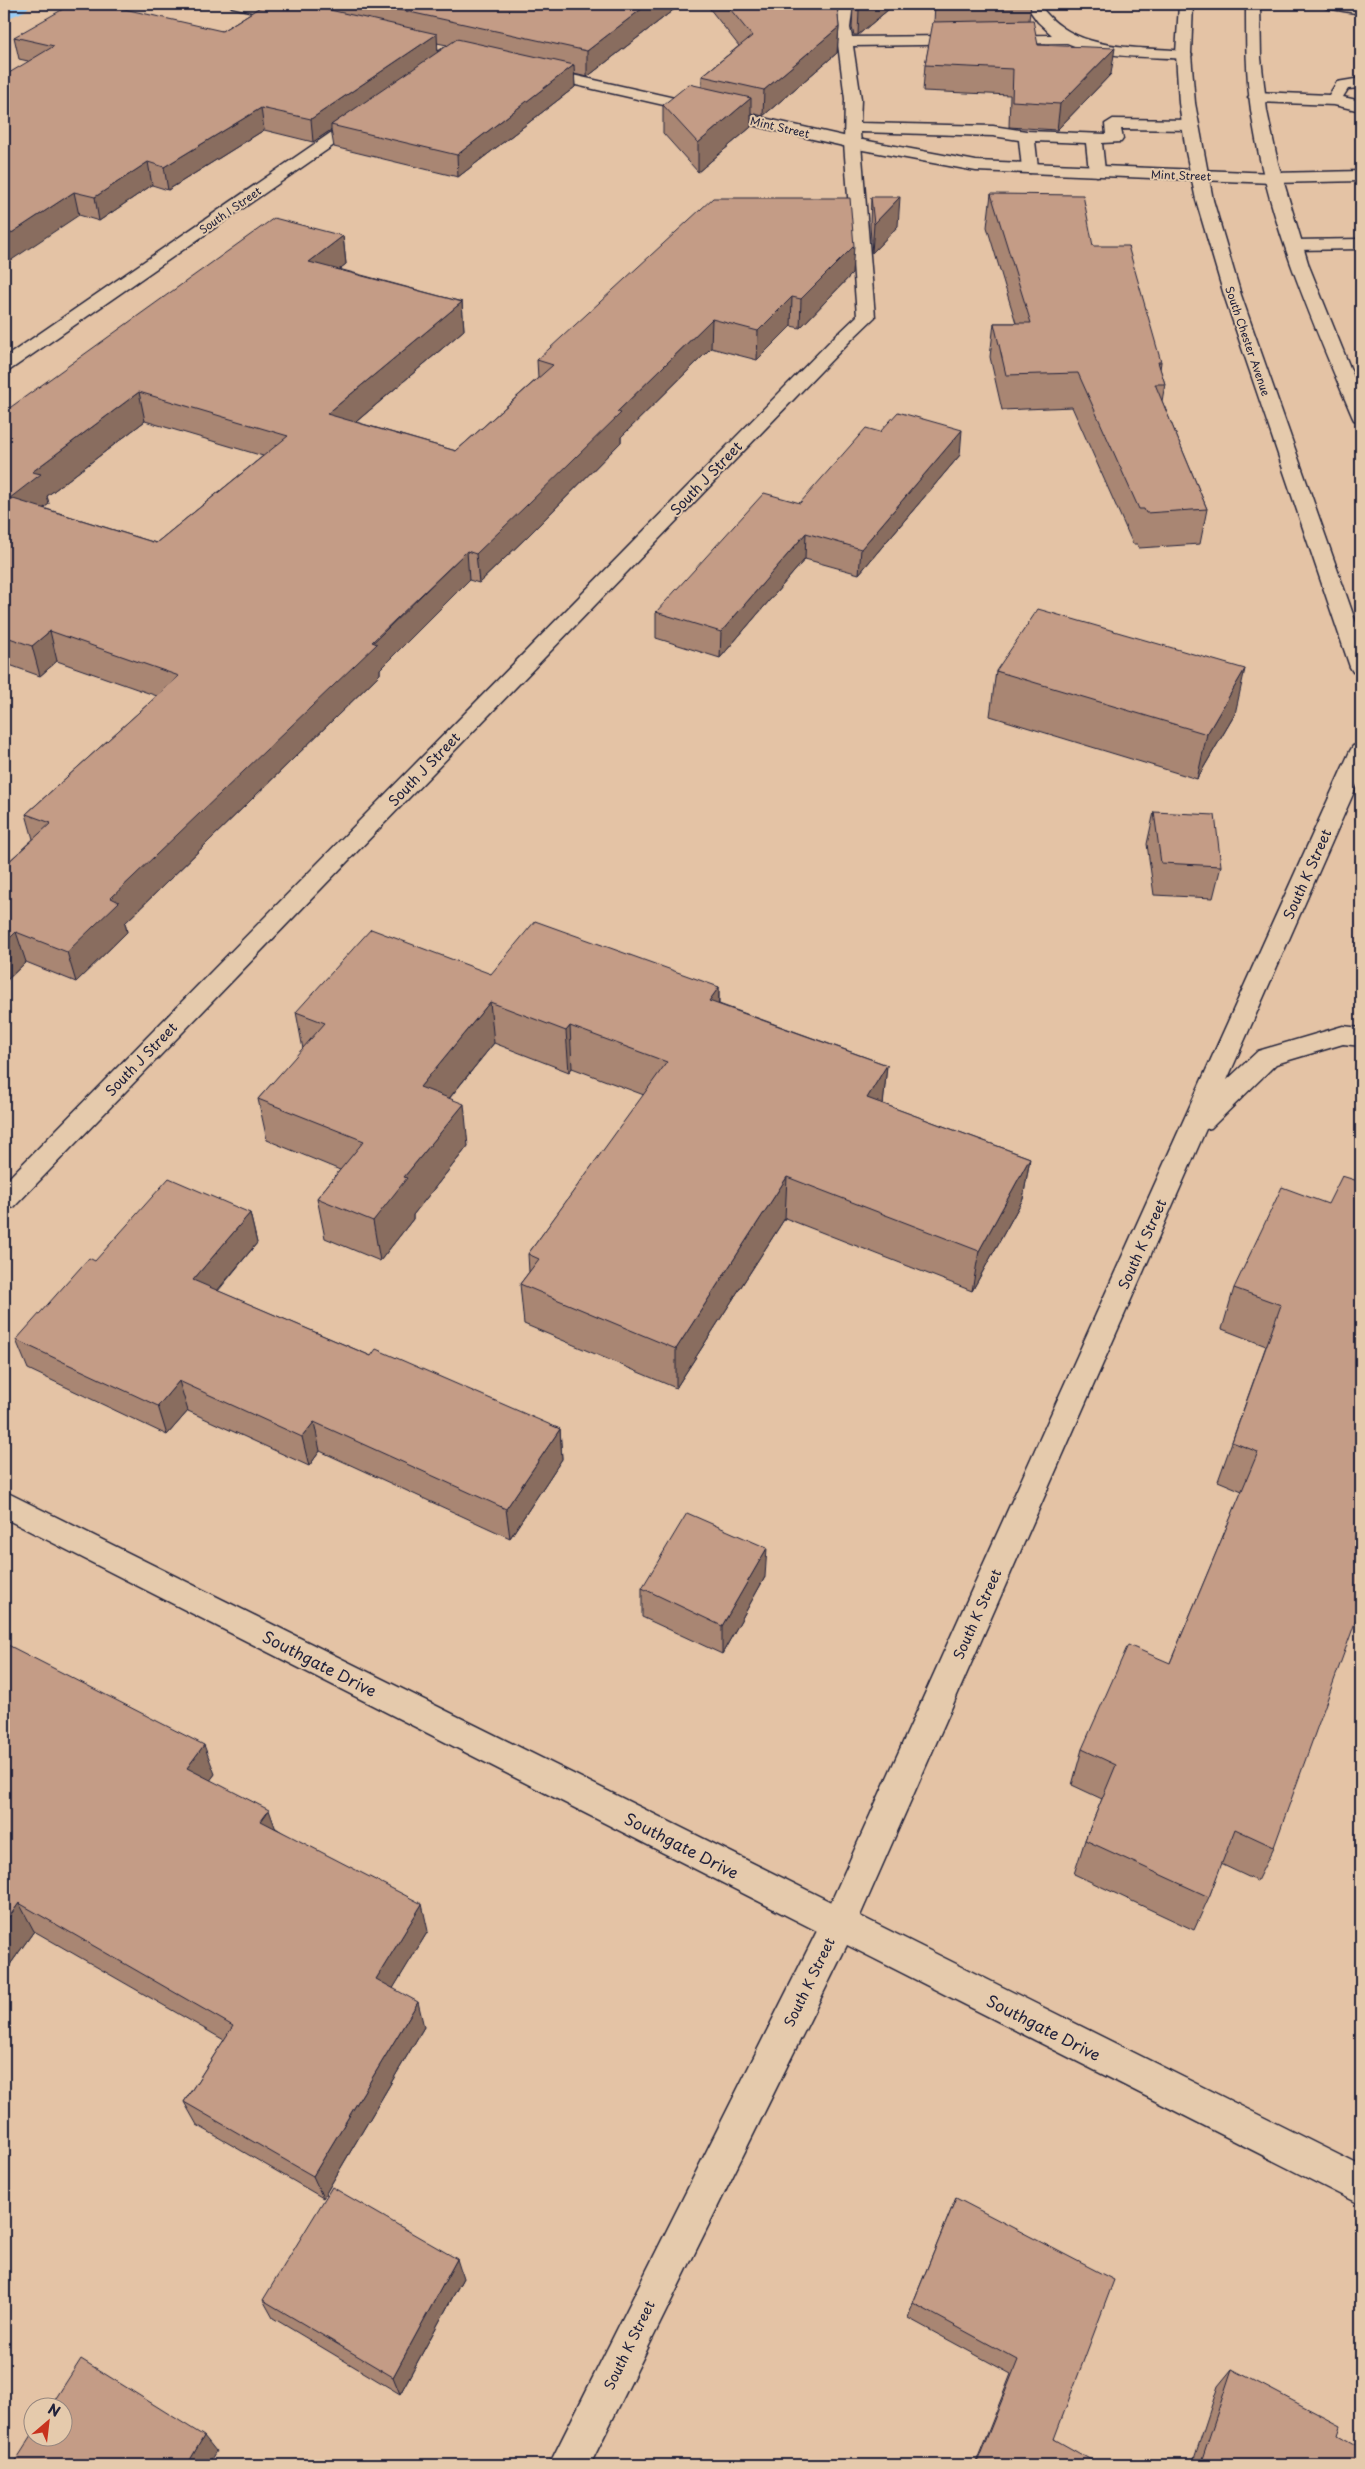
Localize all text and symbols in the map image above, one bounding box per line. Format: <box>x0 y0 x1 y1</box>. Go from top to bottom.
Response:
street label: Mint Street <box>749 112 812 142</box>
street label: Mint Street <box>1151 165 1212 185</box>
street label: South I Street <box>195 182 265 238</box>
street label: South Chester Avenue <box>1221 284 1275 398</box>
street label: South J Street <box>665 436 747 520</box>
street label: South J Street <box>383 727 465 811</box>
street label: South K Street <box>1278 825 1336 923</box>
street label: South J Street <box>100 1017 182 1101</box>
street label: South K Street <box>1113 1195 1171 1293</box>
street label: South K Street <box>948 1565 1006 1663</box>
street label: Southgate Drive <box>259 1624 381 1702</box>
street label: Southgate Drive <box>621 1806 743 1884</box>
street label: South K Street <box>778 1934 840 2030</box>
street label: Southgate Drive <box>983 1988 1105 2066</box>
street label: South K Street <box>598 2297 660 2393</box>
north arrow <box>22 2396 72 2446</box>
text: N <box>45 2398 64 2422</box>

